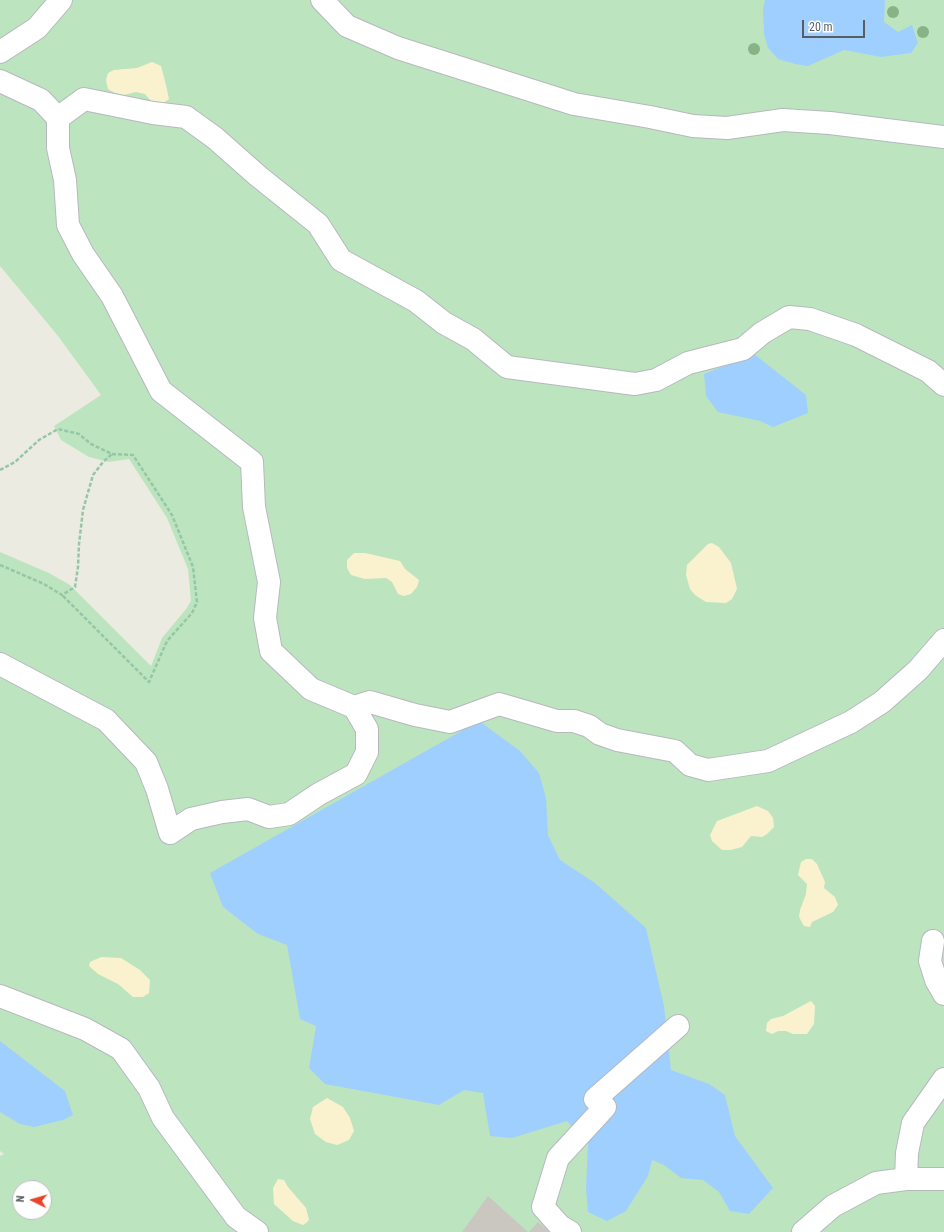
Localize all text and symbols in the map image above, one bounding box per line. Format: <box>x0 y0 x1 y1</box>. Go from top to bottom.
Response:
scale bar <box>804 12 867 38</box>
text: 20 m <box>809 20 833 34</box>
north arrow <box>12 1180 52 1220</box>
text: N <box>14 1195 27 1203</box>

